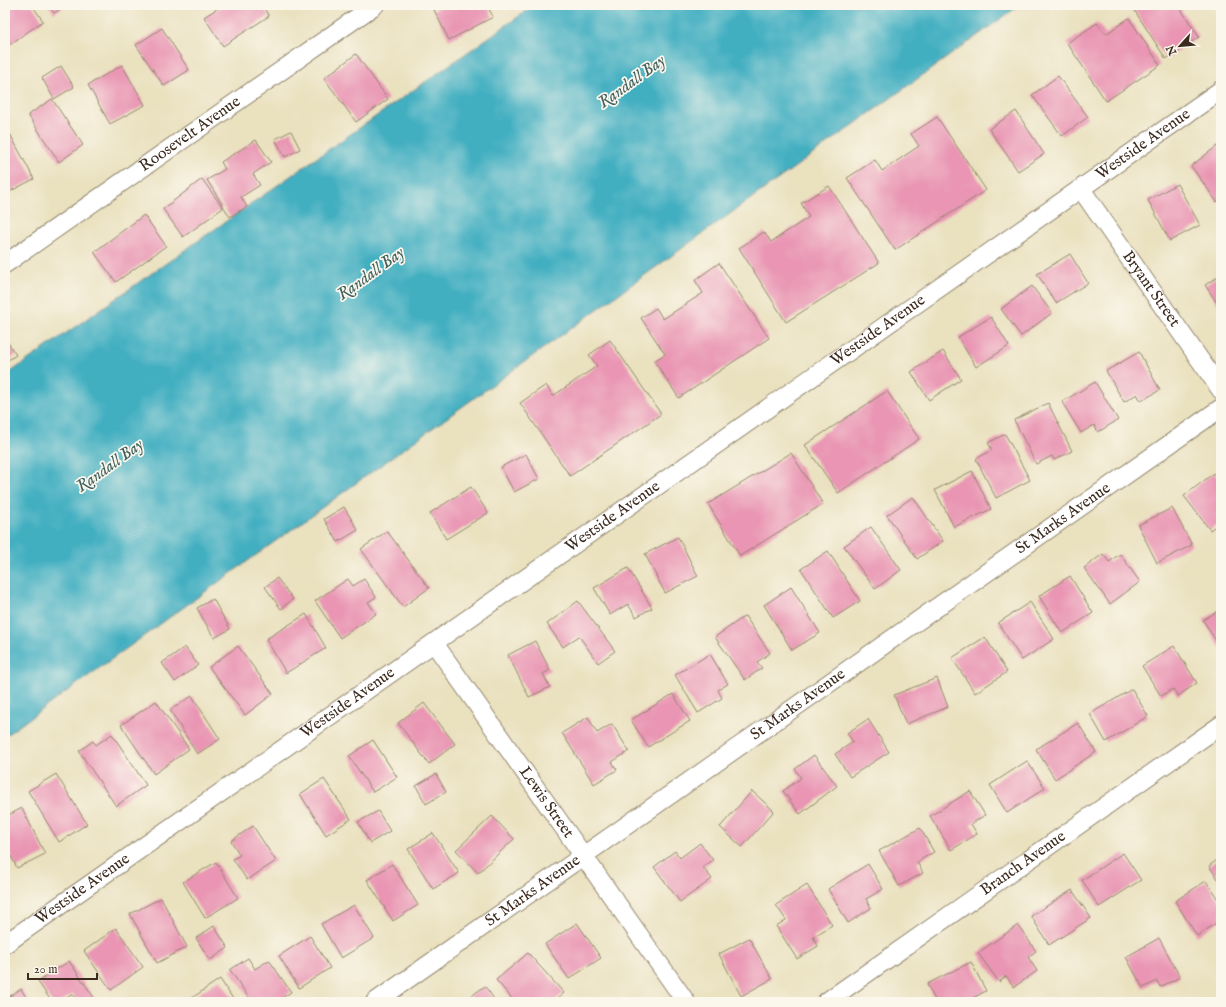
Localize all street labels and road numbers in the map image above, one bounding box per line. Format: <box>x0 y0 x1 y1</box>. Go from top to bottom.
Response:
street label: Roosevelt Avenue <box>136 92 245 177</box>
street label: Westside Avenue <box>1092 104 1195 185</box>
street label: Bryant Street <box>1117 247 1184 331</box>
street label: Westside Avenue <box>827 291 929 371</box>
street label: Westside Avenue <box>562 477 664 557</box>
street label: St Marks Avenue <box>1012 478 1115 559</box>
street label: Westside Avenue <box>297 663 399 743</box>
street label: St Marks Avenue <box>747 665 850 745</box>
street label: Lewis Street <box>514 763 578 843</box>
street label: Branch Avenue <box>977 827 1070 900</box>
street label: Westside Avenue <box>32 849 134 930</box>
street label: St Marks Avenue <box>482 851 584 931</box>

